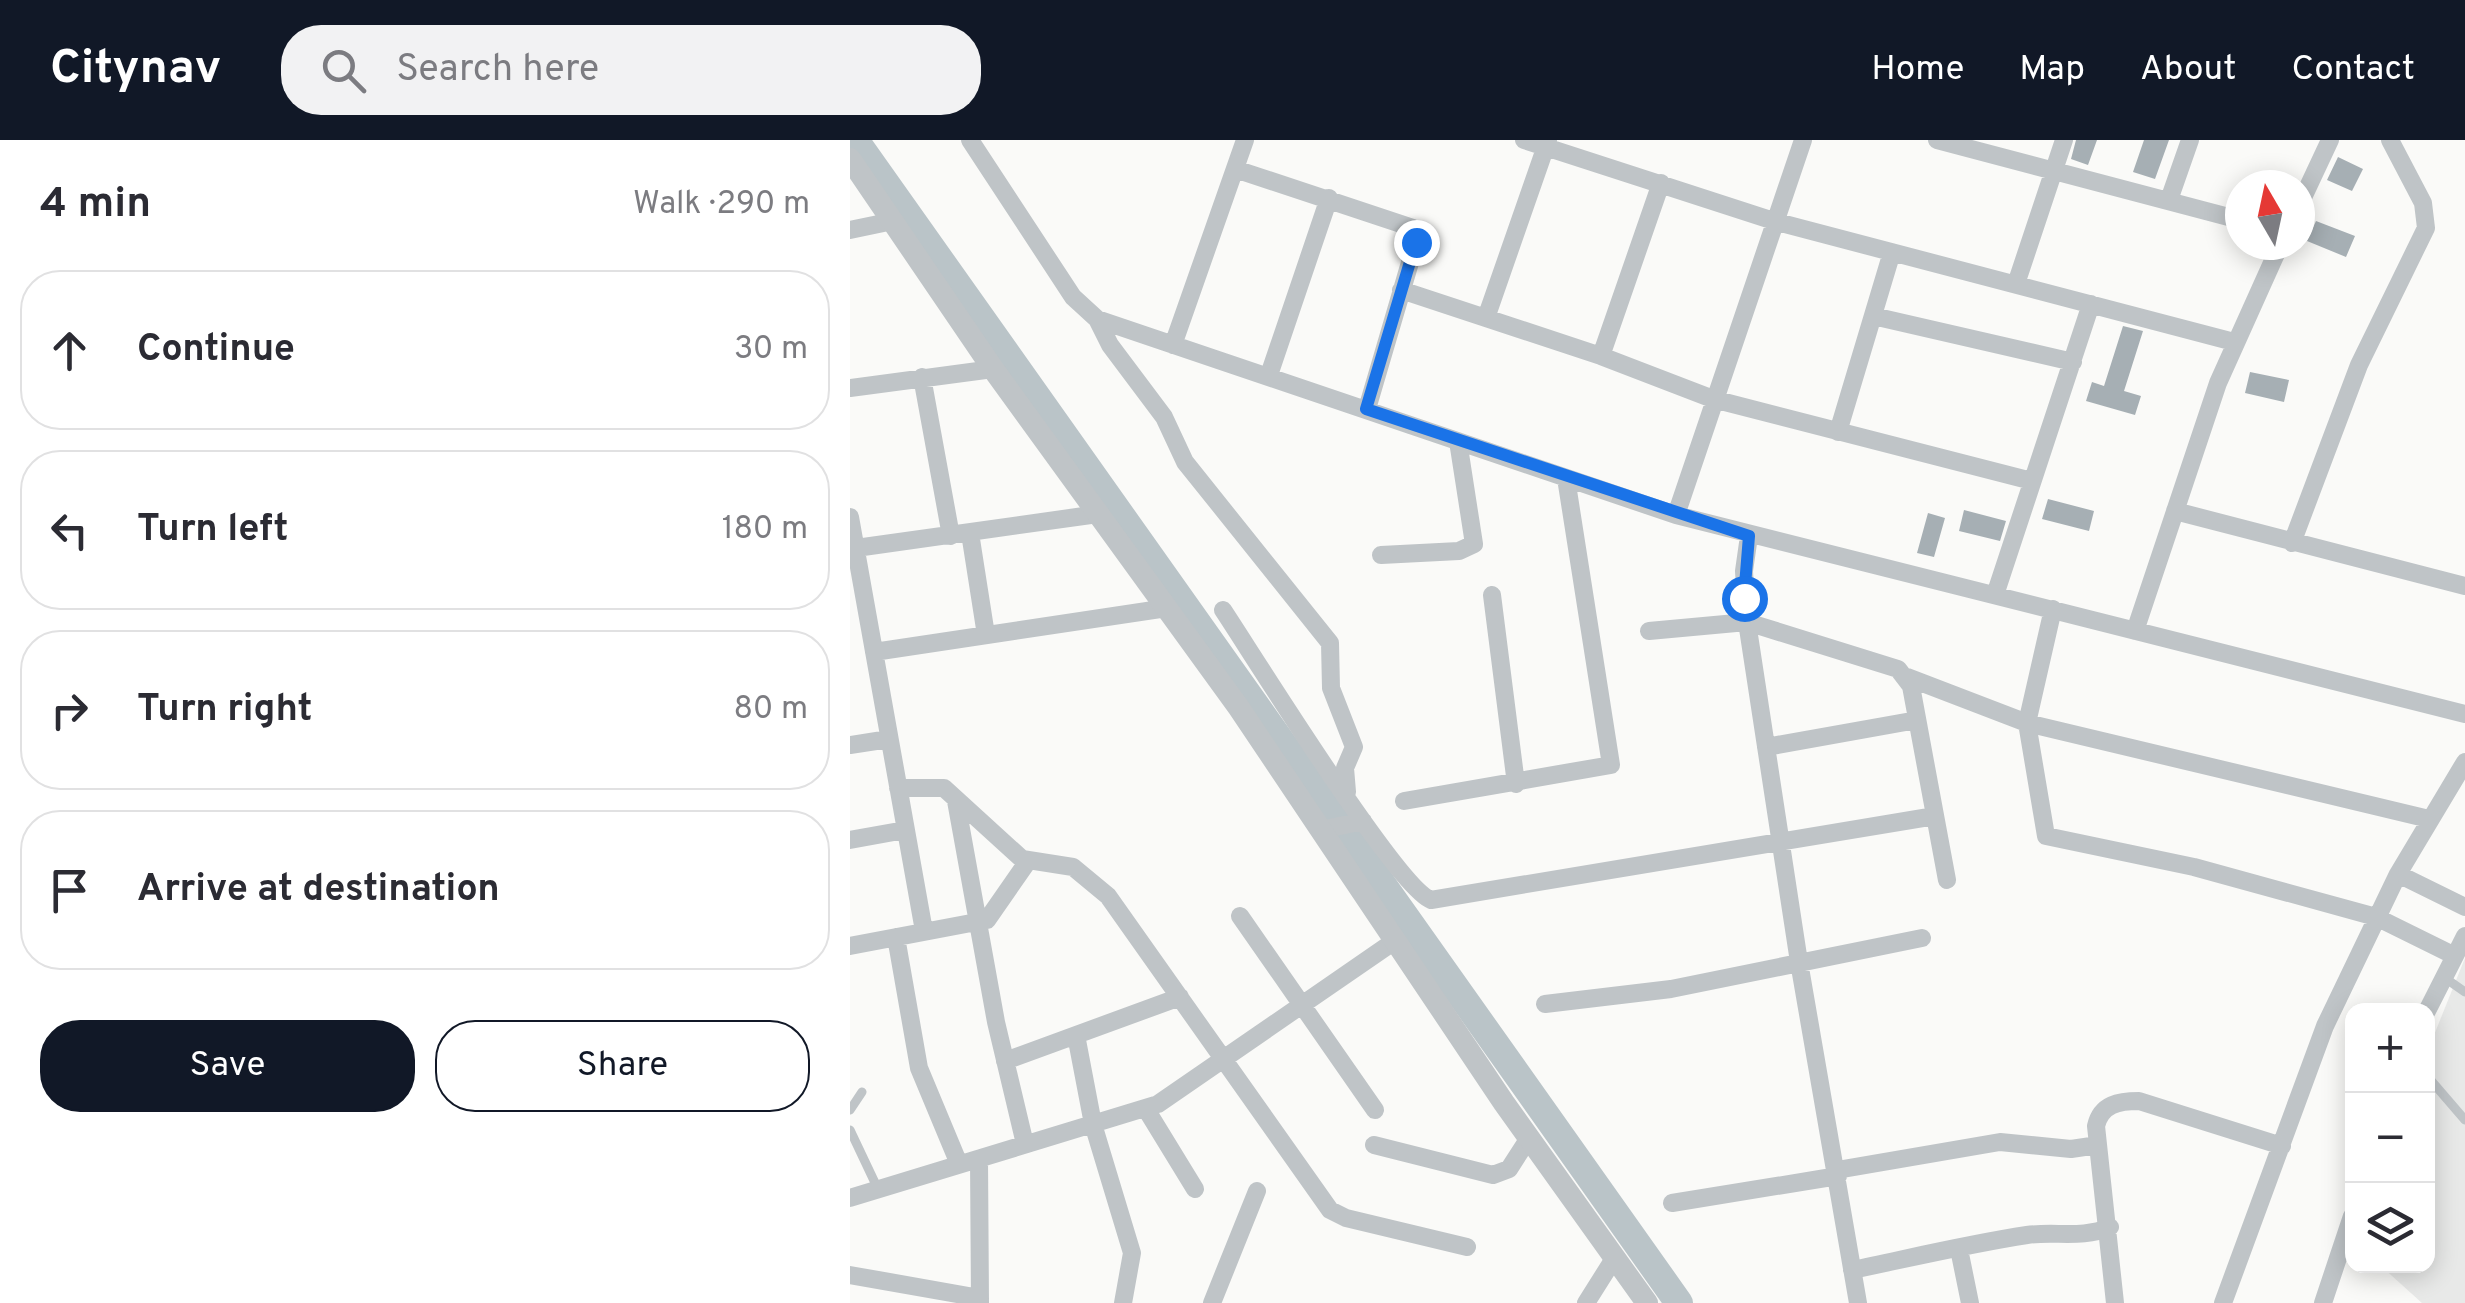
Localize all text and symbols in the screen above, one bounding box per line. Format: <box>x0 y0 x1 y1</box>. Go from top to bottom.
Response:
search box <box>281 25 981 115</box>
text: Citynav <box>50 40 221 100</box>
icon: search <box>316 43 371 98</box>
text: Search here <box>396 46 599 95</box>
text: Home <box>1871 48 1964 92</box>
text: Map <box>2019 48 2085 92</box>
text: About <box>2140 48 2236 92</box>
text: Contact <box>2291 48 2415 92</box>
north arrow <box>2225 170 2315 260</box>
text: 4 min <box>40 179 151 232</box>
text: Walk · 290 m <box>633 185 810 225</box>
route end <box>1394 220 1440 266</box>
icon: ahead <box>42 323 97 378</box>
text: Continue <box>137 326 295 375</box>
text: 30 m <box>734 330 808 370</box>
icon: left <box>42 503 97 558</box>
text: Turn left <box>137 506 289 555</box>
text: 180 m <box>722 510 808 550</box>
route start <box>1722 576 1768 622</box>
icon: right <box>42 683 97 738</box>
text: Turn right <box>137 686 312 735</box>
text: 80 m <box>734 690 808 730</box>
icon: arrive <box>42 863 97 918</box>
text: Arrive at destination <box>137 866 500 915</box>
map controls <box>2345 1003 2435 1273</box>
button: + <box>2345 1003 2435 1093</box>
button: Save <box>40 1020 415 1112</box>
button: Share <box>435 1020 810 1112</box>
button: − <box>2345 1093 2435 1183</box>
button: layers <box>2345 1183 2435 1273</box>

